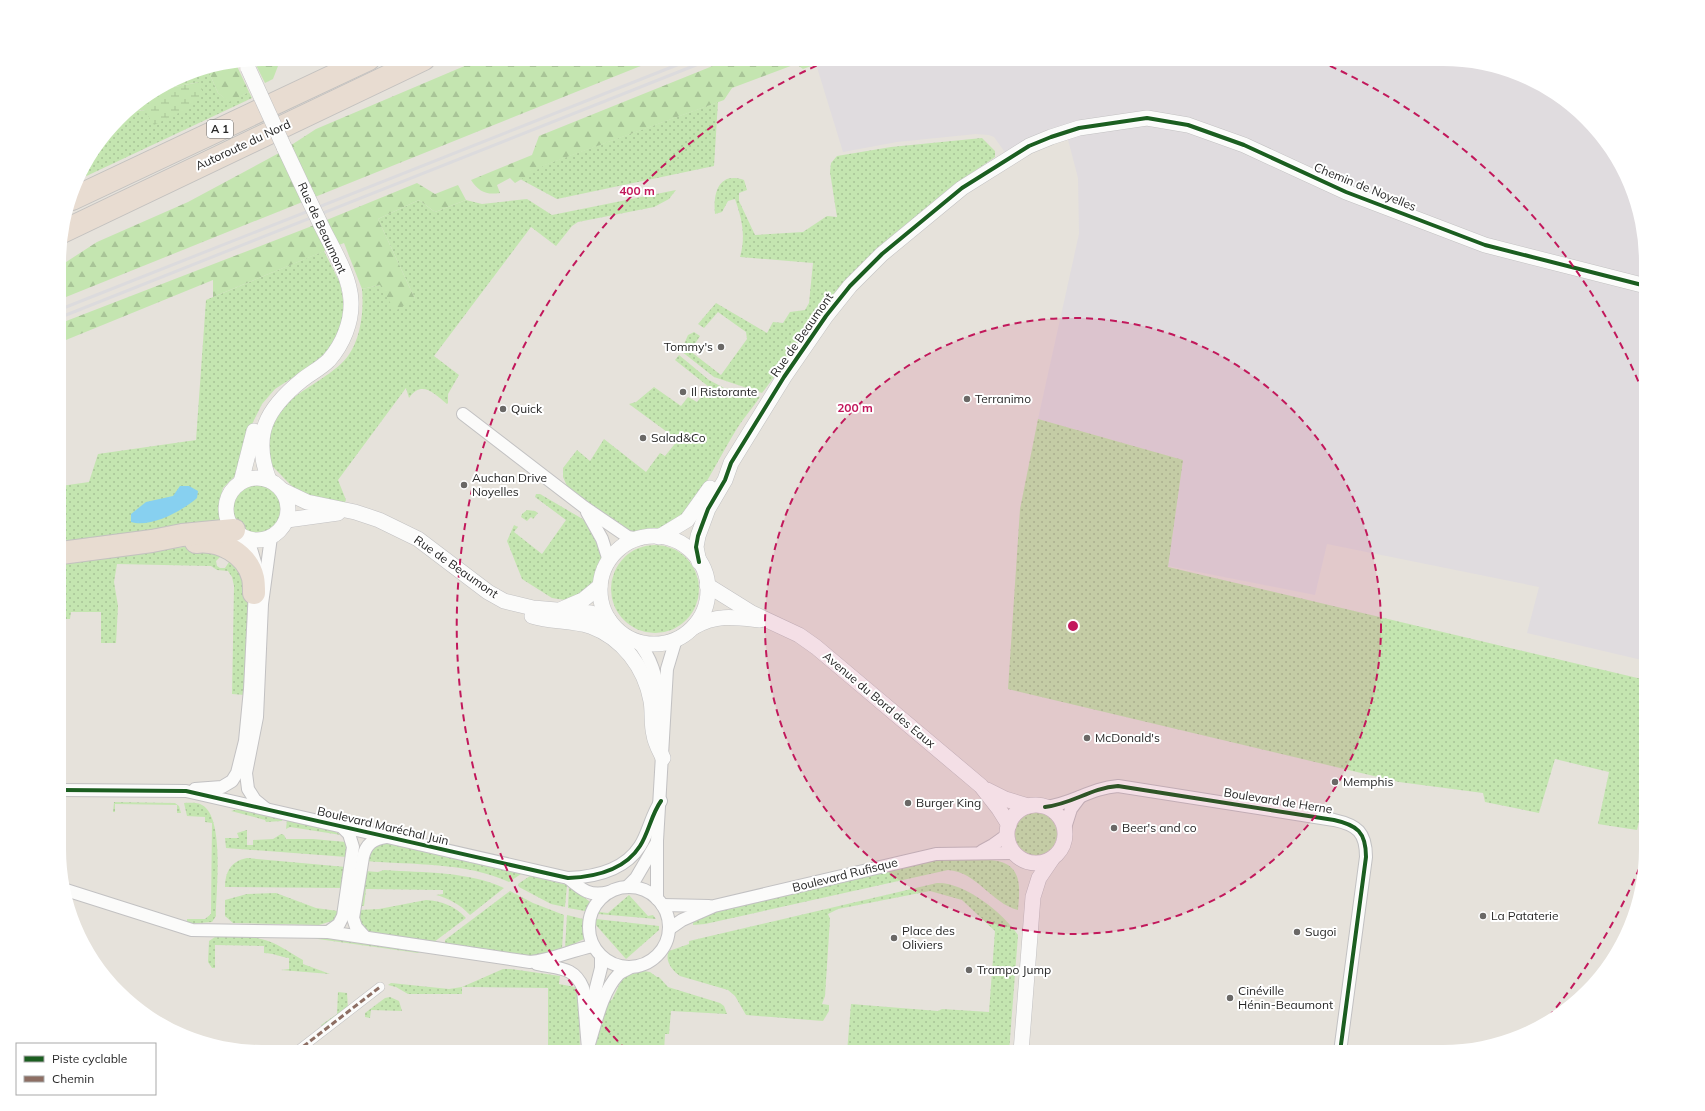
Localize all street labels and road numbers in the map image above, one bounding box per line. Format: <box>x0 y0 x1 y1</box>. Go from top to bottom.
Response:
street label: Autoroute du Nord <box>193 116 293 173</box>
road number: A 1 <box>207 120 233 138</box>
street label: Chemin de Noyelles <box>1312 159 1419 214</box>
street label: Rue de Beaumont <box>295 180 350 276</box>
street label: Rue de Beaumont <box>767 290 836 380</box>
street label: Rue de Beaumont <box>411 532 501 601</box>
street label: Avenue du Bord des Eaux <box>820 648 939 751</box>
street label: Boulevard de Herne <box>1223 785 1333 817</box>
street label: Boulevard Maréchal Juin <box>316 803 450 848</box>
street label: Boulevard Rufisque <box>791 854 899 895</box>

